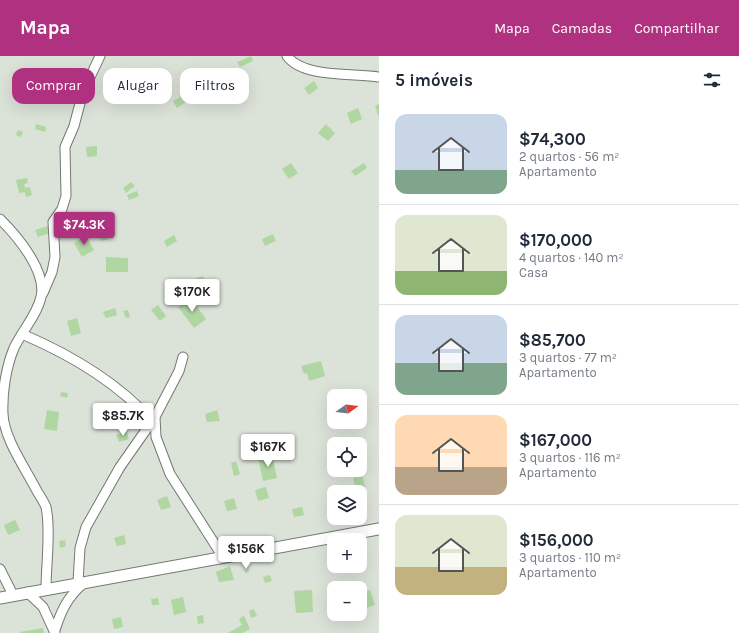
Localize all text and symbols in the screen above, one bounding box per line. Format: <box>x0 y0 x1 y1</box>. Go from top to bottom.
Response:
text: Mapa <box>20 17 70 39</box>
text: Mapa <box>494 20 530 37</box>
text: Camadas <box>552 20 612 37</box>
text: Compartilhar <box>634 20 719 37</box>
chip: Comprar <box>12 68 95 104</box>
chip: Alugar <box>103 68 172 104</box>
chip: Filtros <box>180 68 249 104</box>
icon: filters <box>701 69 723 91</box>
text: 5 imóveis <box>395 70 473 90</box>
text: $74,300 <box>519 129 586 149</box>
icon: home <box>427 130 475 178</box>
text: 2 quartos · 56 m² <box>519 149 620 164</box>
text: Apartamento <box>519 164 597 179</box>
pin: $74.3K <box>51 212 117 246</box>
text: $74.3K <box>63 217 105 232</box>
text: $170,000 <box>519 230 593 250</box>
icon: home <box>427 231 475 279</box>
text: 4 quartos · 140 m² <box>519 250 624 265</box>
text: Casa <box>519 265 548 280</box>
pin: $170K <box>164 279 220 313</box>
text: $170K <box>174 284 210 299</box>
text: $85,700 <box>519 330 586 350</box>
icon: home <box>427 331 475 379</box>
text: 3 quartos · 77 m² <box>519 350 617 365</box>
text: Apartamento <box>519 365 597 380</box>
north arrow <box>327 389 367 429</box>
map controls <box>327 389 367 621</box>
pin: $85.7K <box>90 403 156 437</box>
text: $85.7K <box>102 408 144 423</box>
text: $167,000 <box>519 430 592 450</box>
icon: home <box>427 431 475 479</box>
pin: $167K <box>240 434 296 468</box>
button: locate <box>327 437 367 477</box>
text: $167K <box>250 439 286 454</box>
text: 3 quartos · 116 m² <box>519 450 621 465</box>
text: Apartamento <box>519 465 597 480</box>
button: layers <box>327 485 367 525</box>
text: $156,000 <box>519 530 594 550</box>
icon: home <box>427 531 475 579</box>
button: + <box>327 533 367 573</box>
pin: $156K <box>218 536 274 570</box>
text: $156K <box>227 541 265 556</box>
text: 3 quartos · 110 m² <box>519 550 621 565</box>
text: Apartamento <box>519 565 597 580</box>
button: − <box>327 581 367 621</box>

